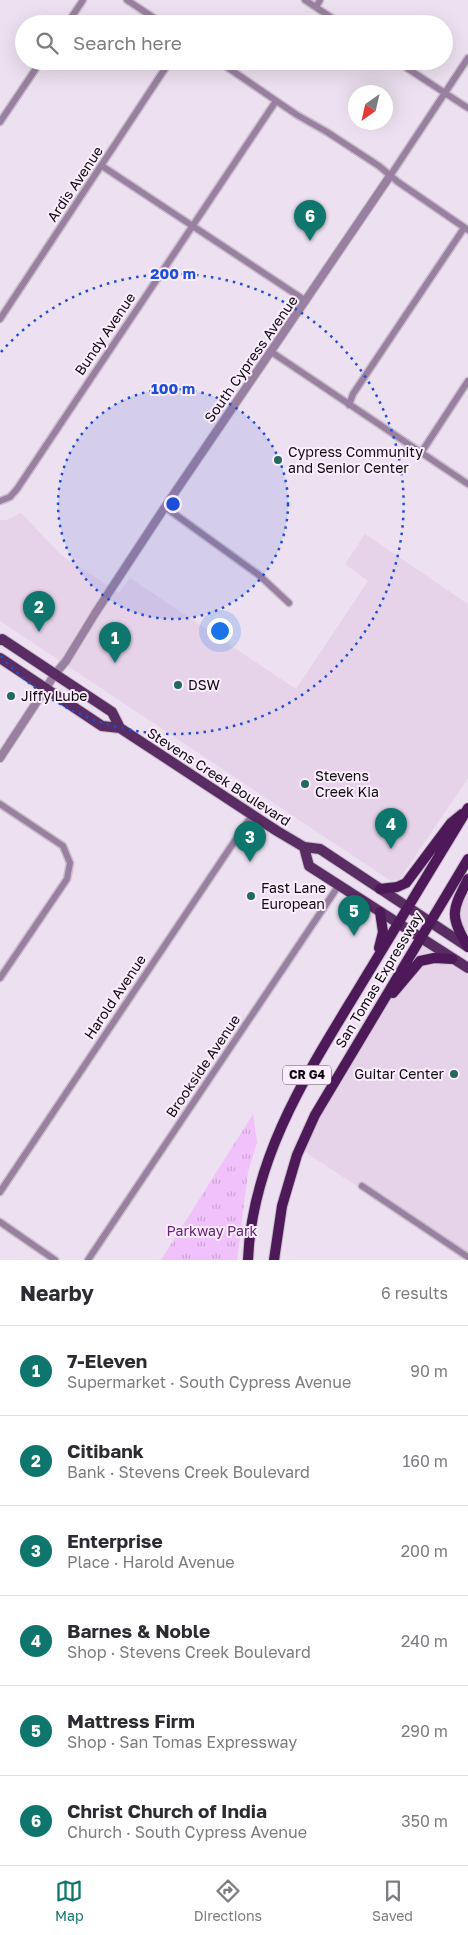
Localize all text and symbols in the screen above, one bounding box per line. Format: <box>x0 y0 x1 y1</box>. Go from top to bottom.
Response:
search box <box>15 15 453 70</box>
icon: search <box>33 29 61 57</box>
text: Search here <box>73 31 182 54</box>
north arrow <box>348 85 393 130</box>
street label: Ardis Avenue <box>43 143 106 225</box>
pin: 6 <box>294 200 326 241</box>
text: 200 m <box>150 264 196 282</box>
street label: Bundy Avenue <box>71 289 138 378</box>
street label: South Cypress Avenue <box>200 292 301 425</box>
text: 100 m <box>151 379 195 397</box>
place label: Cypress Community and Senior Center <box>288 443 423 476</box>
marker: Cypress Community and Senior Center <box>272 454 284 466</box>
centre of rings <box>164 495 182 513</box>
pin: 2 <box>23 591 55 632</box>
your location <box>207 618 233 644</box>
pin: 1 <box>99 622 131 663</box>
place label: DSW <box>188 676 221 693</box>
marker: DSW <box>172 679 184 691</box>
place label: Jiffy Lube <box>21 687 87 704</box>
marker: Jiffy Lube <box>5 690 17 702</box>
street label: Stevens Creek Boulevard <box>144 724 294 829</box>
place label: Stevens Creek Kia <box>315 767 379 800</box>
marker: Stevens Creek Kia <box>299 778 311 790</box>
pin: 4 <box>375 808 407 849</box>
pin: 3 <box>234 821 266 862</box>
place label: Fast Lane European <box>261 879 326 912</box>
marker: Fast Lane European <box>245 890 257 902</box>
pin: 5 <box>338 895 370 936</box>
street label: San Tomas Expressway <box>331 909 426 1051</box>
street label: Harold Avenue <box>80 951 149 1042</box>
street label: Brookside Avenue <box>162 1011 243 1120</box>
place label: Guitar Center <box>354 1065 445 1082</box>
road number: CR G4 <box>283 1066 331 1084</box>
marker: Guitar Center <box>448 1068 460 1080</box>
park label: Parkway Park <box>167 1222 257 1239</box>
text: Nearby <box>20 1280 94 1306</box>
text: 6 results <box>381 1283 448 1303</box>
text: 7-Eleven <box>67 1349 147 1372</box>
text: 1 <box>32 1361 40 1381</box>
text: 90 m <box>410 1361 448 1381</box>
text: Supermarket · South Cypress Avenue <box>67 1372 351 1392</box>
text: Citibank <box>67 1439 144 1462</box>
text: 2 <box>31 1451 41 1471</box>
text: 160 m <box>402 1451 448 1471</box>
text: Bank · Stevens Creek Boulevard <box>67 1462 310 1482</box>
text: Enterprise <box>67 1529 163 1552</box>
text: 3 <box>31 1541 41 1561</box>
text: 200 m <box>401 1541 448 1561</box>
text: Place · Harold Avenue <box>67 1552 235 1572</box>
text: Barnes & Noble <box>67 1619 210 1642</box>
text: 4 <box>31 1631 41 1651</box>
text: 240 m <box>401 1631 448 1651</box>
text: Shop · Stevens Creek Boulevard <box>67 1642 311 1662</box>
text: Mattress Firm <box>67 1709 195 1732</box>
text: 5 <box>31 1721 41 1741</box>
text: 290 m <box>401 1721 448 1741</box>
text: Shop · San Tomas Expressway <box>67 1732 297 1752</box>
text: Christ Church of India <box>67 1799 267 1822</box>
text: 6 <box>31 1811 41 1831</box>
text: 350 m <box>401 1811 448 1831</box>
text: Church · South Cypress Avenue <box>67 1822 307 1842</box>
tab: Map <box>55 1877 84 1924</box>
tab: Directions <box>194 1877 262 1924</box>
tab: Saved <box>372 1877 413 1924</box>

